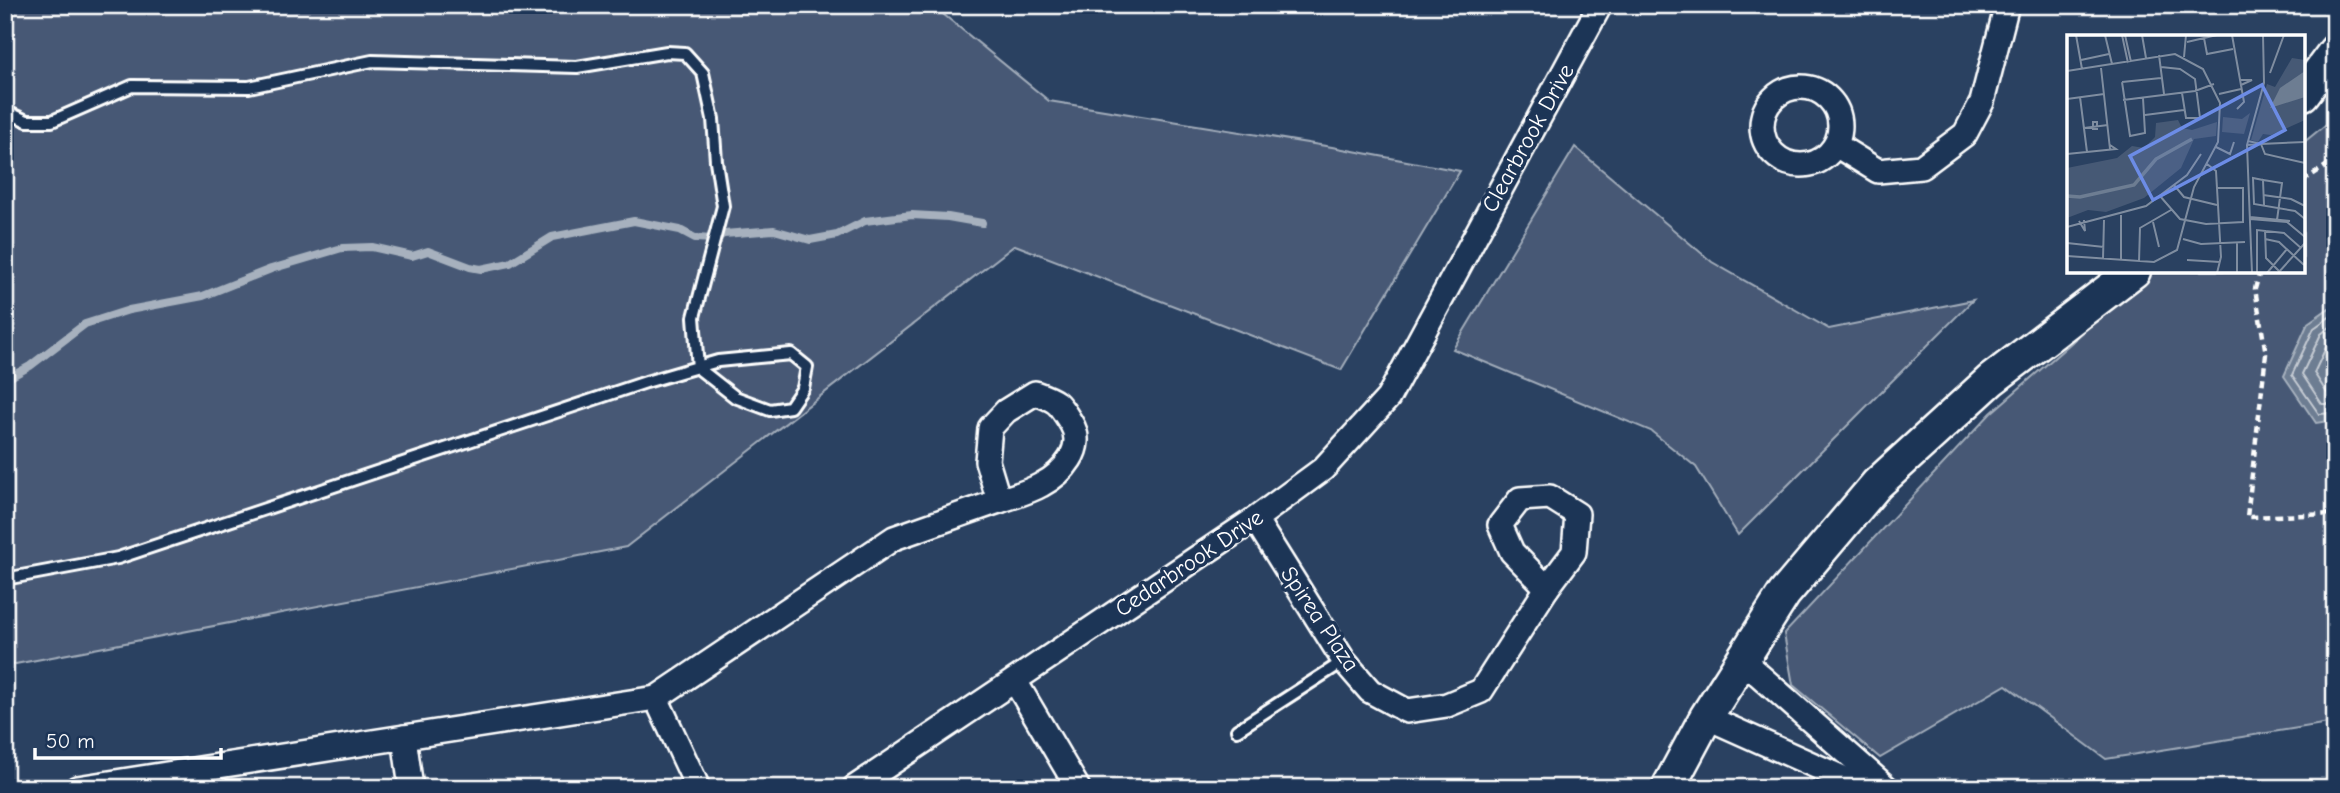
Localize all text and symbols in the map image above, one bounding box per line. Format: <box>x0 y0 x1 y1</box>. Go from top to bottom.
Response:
inset map <box>2067 35 2305 273</box>
street label: Clearbrook Drive <box>1476 59 1580 217</box>
street label: Cedarbrook Drive <box>1110 504 1268 622</box>
street label: Spirea Plaza <box>1275 561 1365 677</box>
scale bar <box>35 716 220 760</box>
text: 50 m <box>46 729 95 753</box>

